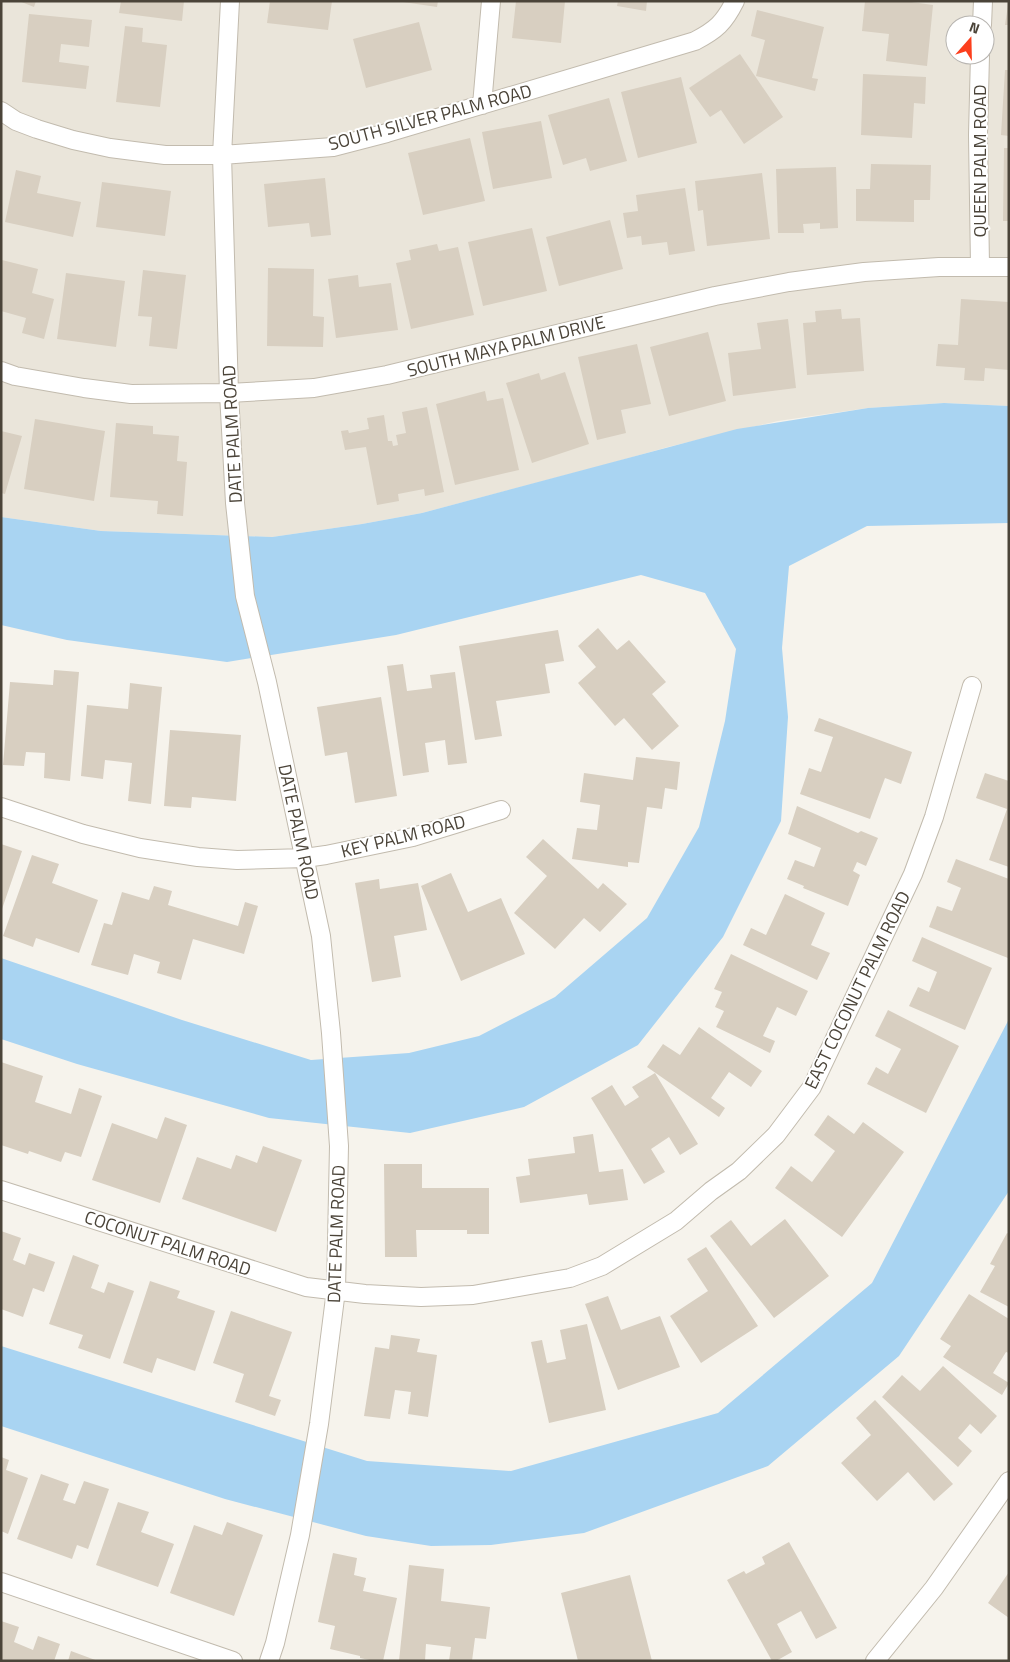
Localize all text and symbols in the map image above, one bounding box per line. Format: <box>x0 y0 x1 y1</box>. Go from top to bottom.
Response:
north arrow <box>945 15 995 65</box>
text: N <box>966 16 983 39</box>
street label: SOUTH SILVER PALM ROAD <box>325 77 535 157</box>
street label: QUEEN PALM ROAD <box>966 84 993 238</box>
street label: SOUTH MAYA PALM DRIVE <box>404 308 608 384</box>
street label: DATE PALM ROAD <box>215 364 249 504</box>
street label: DATE PALM ROAD <box>271 762 327 902</box>
street label: KEY PALM ROAD <box>338 807 468 865</box>
street label: EAST COCONUT PALM ROAD <box>797 886 917 1094</box>
street label: DATE PALM ROAD <box>320 1164 352 1304</box>
street label: COCONUT PALM ROAD <box>81 1203 255 1283</box>

